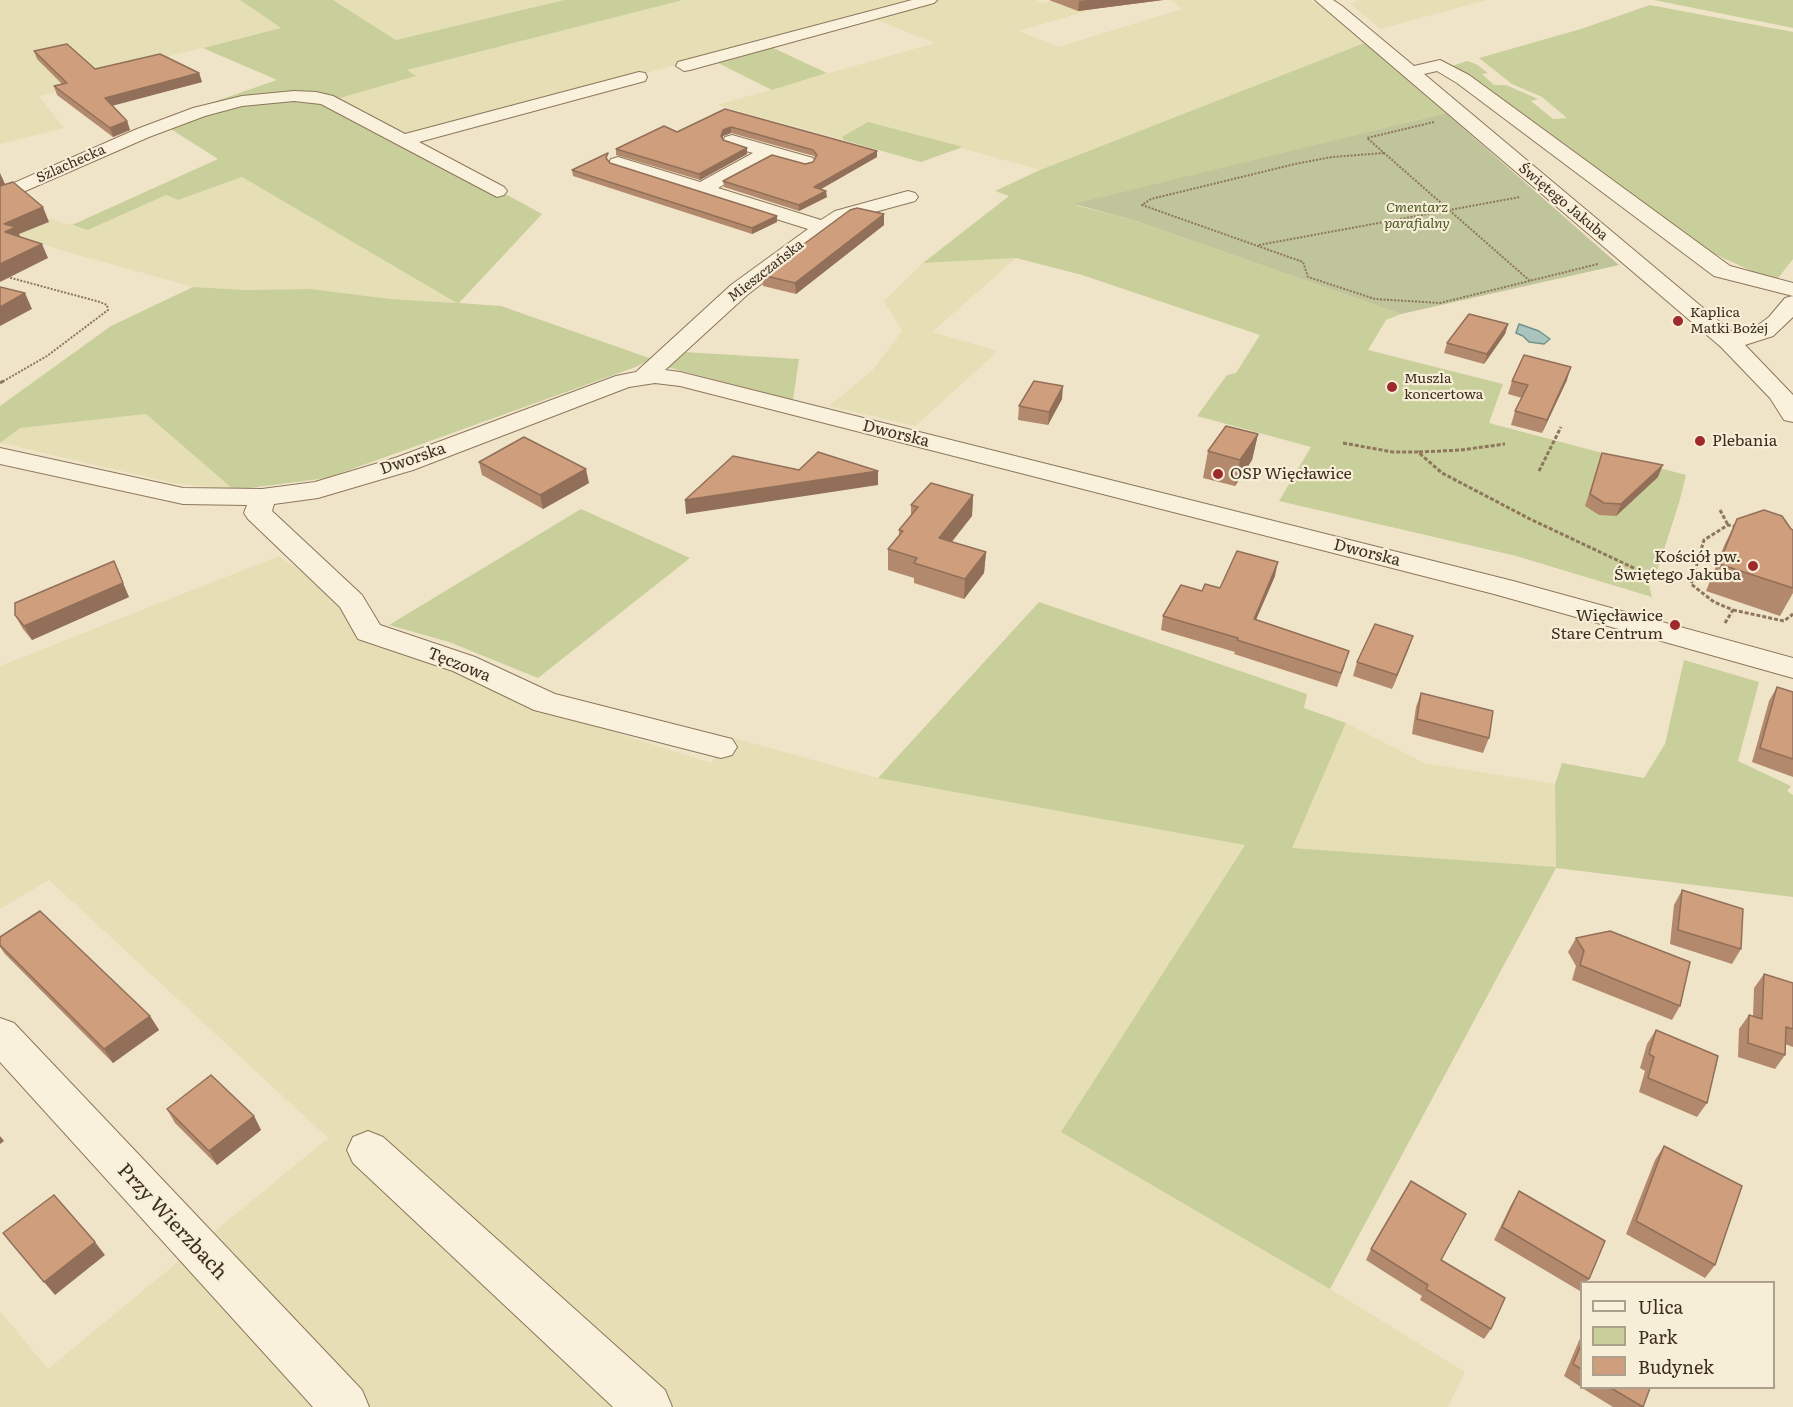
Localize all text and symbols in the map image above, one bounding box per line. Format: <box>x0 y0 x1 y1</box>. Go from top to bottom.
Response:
street label: Szlachecka <box>34 141 108 187</box>
street label: Świętego Jakuba <box>1515 160 1611 244</box>
park label: Cmentarz parafialny <box>1384 200 1450 232</box>
street label: Mieszczańska <box>725 236 807 306</box>
place label: Kaplica Matki Bożej <box>1690 305 1768 338</box>
marker: Kaplica Matki Bożej <box>1671 314 1685 328</box>
place label: Muszla koncertowa <box>1404 371 1483 404</box>
marker: Muszla koncertowa <box>1385 380 1399 394</box>
street label: Dworska <box>861 416 931 452</box>
place label: Plebania <box>1712 431 1777 451</box>
marker: Plebania <box>1693 434 1707 448</box>
street label: Dworska <box>378 439 448 479</box>
place label: OSP Więcławice <box>1230 464 1352 484</box>
marker: OSP Więcławice <box>1211 467 1225 481</box>
street label: Dworska <box>1332 535 1402 571</box>
place label: Kościół pw. Świętego Jakuba <box>1614 547 1741 585</box>
marker: Kościół pw. Świętego Jakuba <box>1746 559 1760 573</box>
place label: Więcławice Stare Centrum <box>1551 606 1663 644</box>
marker: Więcławice Stare Centrum <box>1668 618 1682 632</box>
street label: Tęczowa <box>425 644 493 686</box>
street label: Przy Wierzbach <box>112 1159 232 1285</box>
legend <box>1580 1281 1775 1389</box>
text: Ulica <box>1638 1293 1683 1320</box>
text: Park <box>1638 1323 1677 1350</box>
text: Budynek <box>1638 1353 1714 1380</box>

